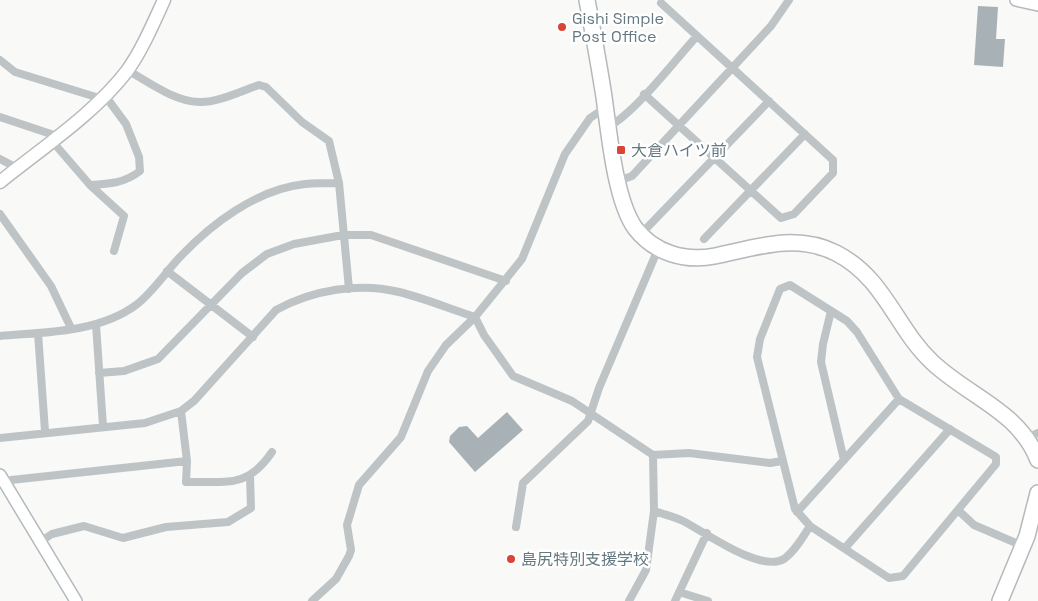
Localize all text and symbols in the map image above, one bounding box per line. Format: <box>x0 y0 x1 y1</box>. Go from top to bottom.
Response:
place label: Gishi Simple Post Office <box>572 8 664 47</box>
marker: Gishi Simple Post Office <box>556 21 568 33</box>
place label: 大倉ハイツ前 <box>631 140 727 161</box>
marker: 大倉ハイツ前 <box>615 144 627 156</box>
place label: 島尻特別支援学校 <box>521 549 649 570</box>
marker: 島尻特別支援学校 <box>505 553 517 565</box>

